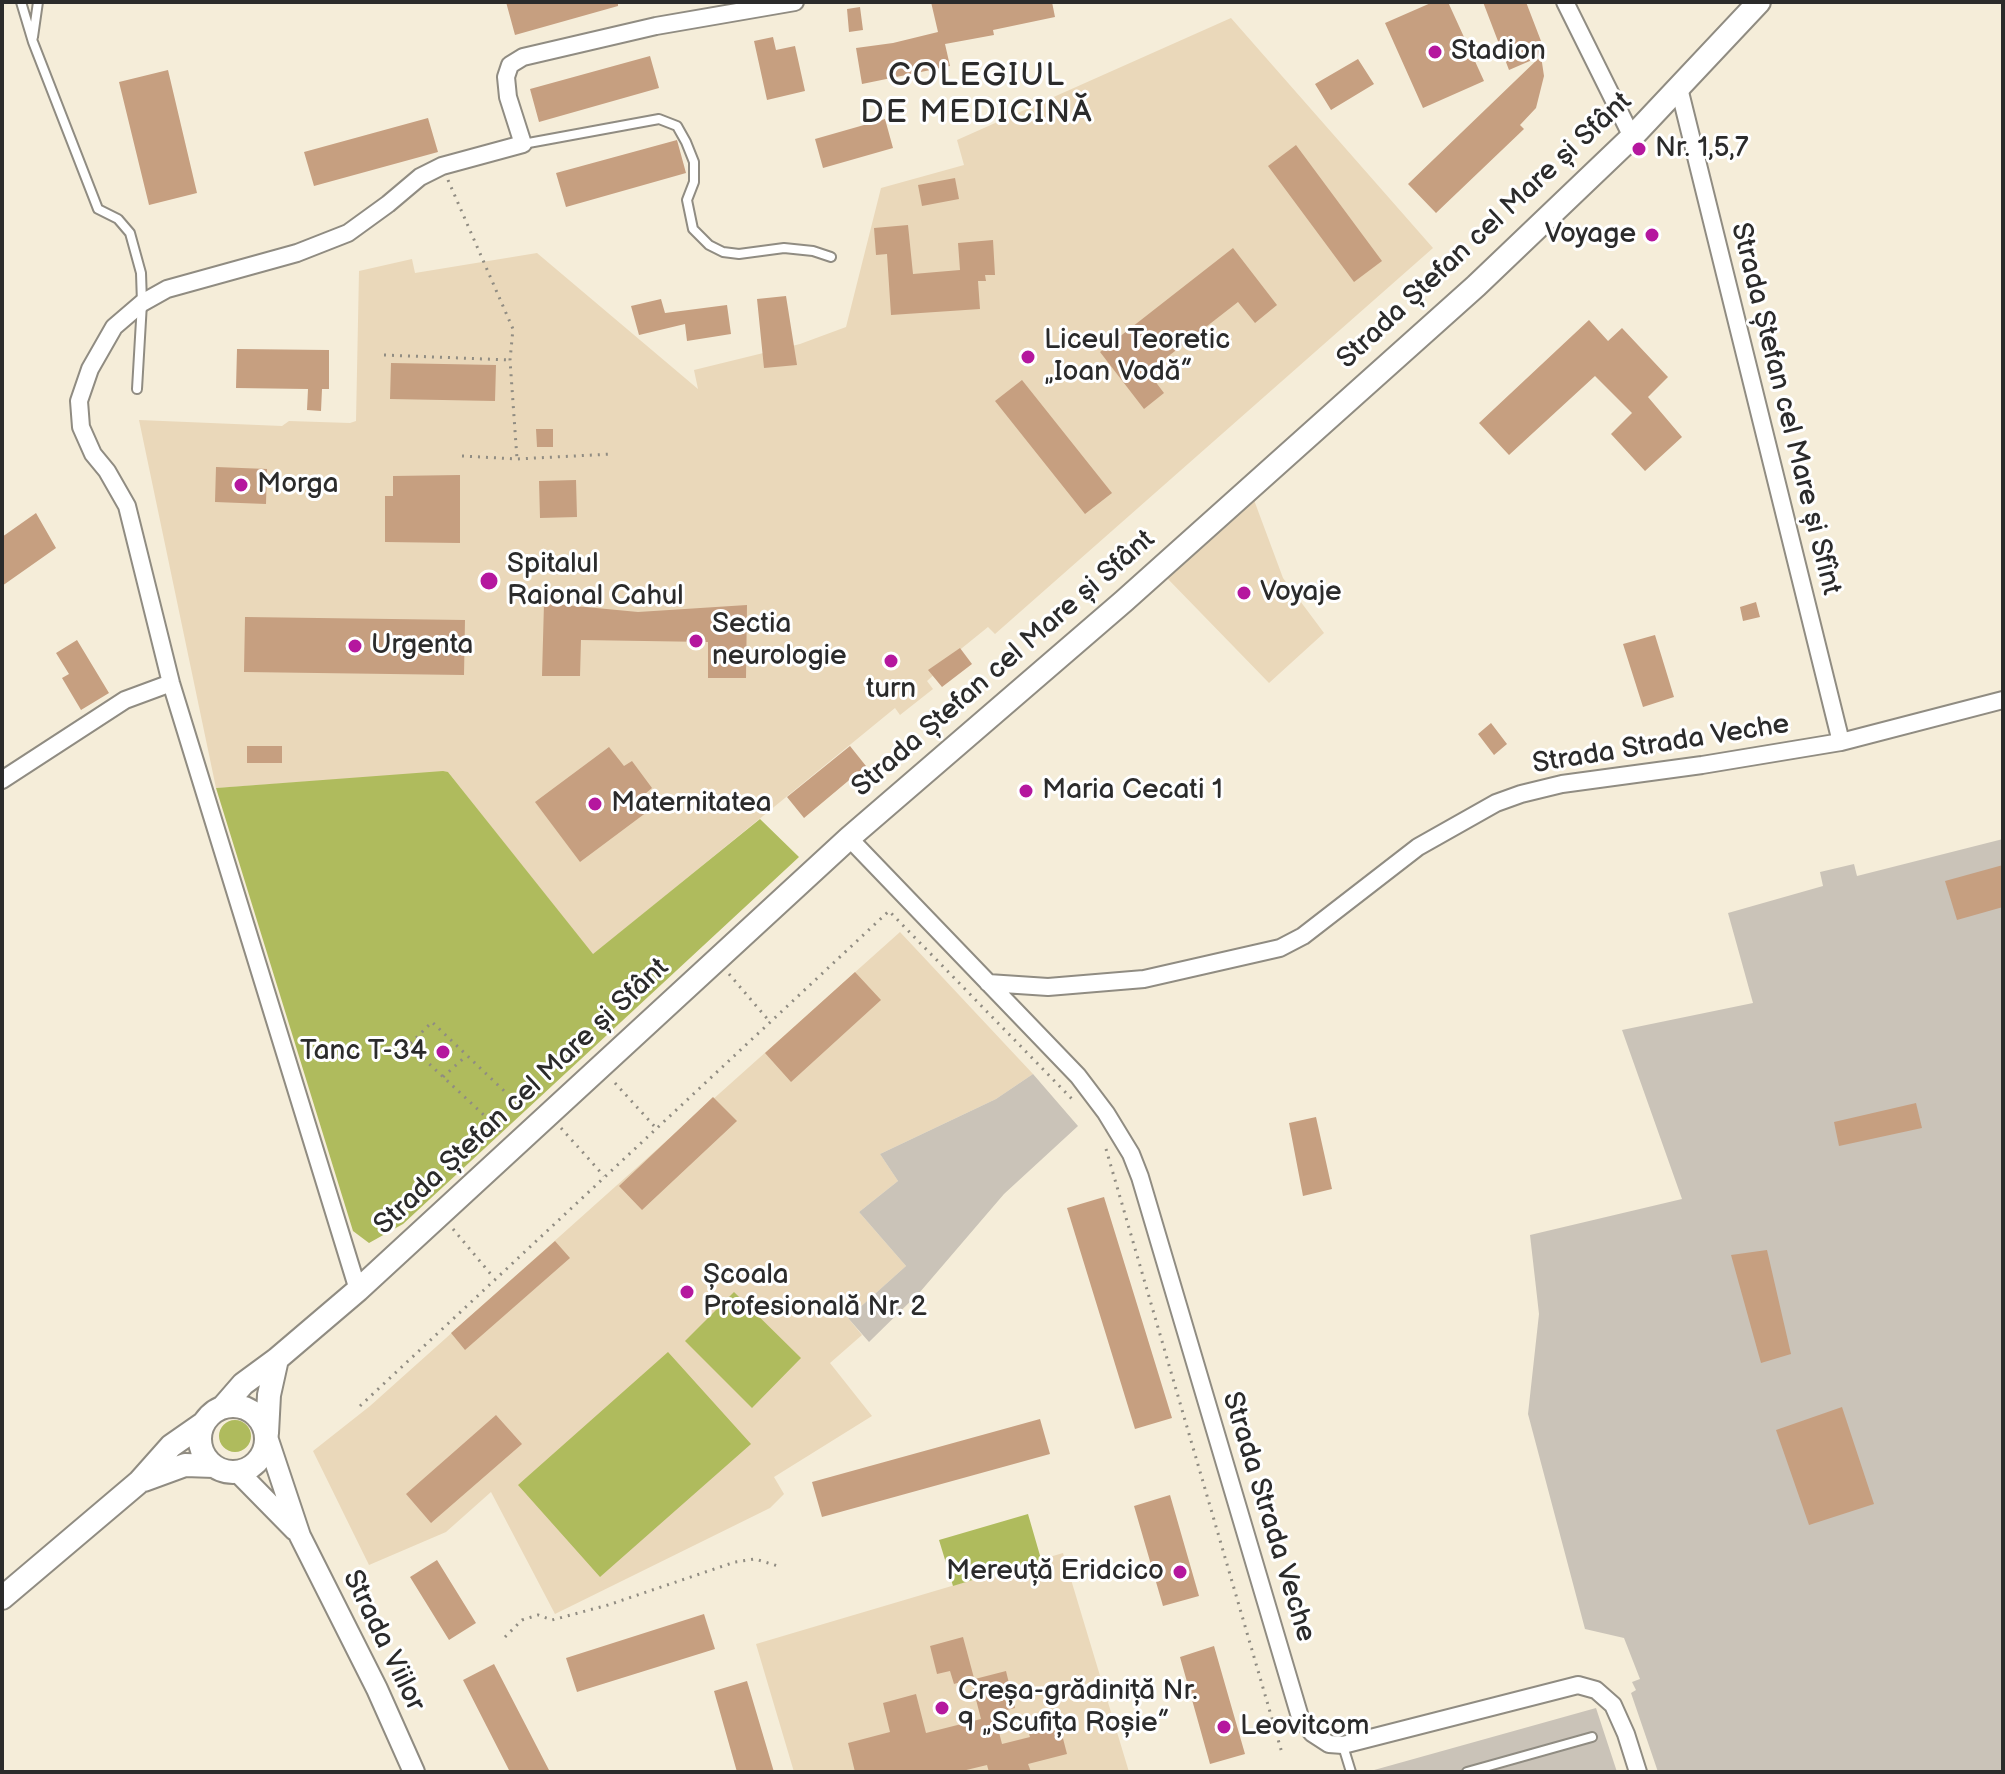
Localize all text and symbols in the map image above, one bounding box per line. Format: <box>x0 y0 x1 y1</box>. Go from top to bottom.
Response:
place label: Stadion <box>1451 35 1546 69</box>
marker: Stadion <box>1426 43 1444 61</box>
district label: COLEGIUL DE MEDICINĂ <box>860 58 1094 133</box>
street label: Strada Ștefan cel Mare și Sfânt <box>1331 86 1639 376</box>
place label: Nr. 1,5,7 <box>1655 132 1748 166</box>
marker: Nr. 1,5,7 <box>1630 140 1648 158</box>
place label: Voyage <box>1545 218 1636 252</box>
street label: Strada Ștefan cel Mare și Sfînt <box>1722 220 1848 598</box>
marker: Voyage <box>1643 226 1661 244</box>
place label: Liceul Teoretic „Ioan Vodă” <box>1044 324 1230 390</box>
marker: Liceul Teoretic „Ioan Vodă” <box>1019 348 1037 366</box>
place label: Morga <box>257 468 339 502</box>
marker: Morga <box>232 476 250 494</box>
street label: Strada Ștefan cel Mare și Sfânt <box>846 523 1162 805</box>
place label: Spitalul Raional Cahul <box>507 548 684 614</box>
marker: Spitalul Raional Cahul <box>478 570 500 592</box>
place label: Voyaje <box>1260 576 1342 610</box>
marker: Voyaje <box>1235 584 1253 602</box>
place label: Sectia neurologie <box>712 608 847 674</box>
place label: Urgenta <box>371 629 473 663</box>
marker: Sectia neurologie <box>687 632 705 650</box>
marker: Urgenta <box>346 637 364 655</box>
marker: turn <box>882 652 900 670</box>
place label: turn <box>866 673 916 707</box>
street label: Strada Strada Veche <box>1530 708 1792 782</box>
place label: Maria Cecati 1 <box>1042 774 1223 808</box>
marker: Maria Cecati 1 <box>1017 782 1035 800</box>
place label: Maternitatea <box>611 787 772 821</box>
marker: Maternitatea <box>586 795 604 813</box>
street label: Strada Ștefan cel Mare și Sfânt <box>368 952 676 1242</box>
place label: Tanc T-34 <box>300 1035 427 1069</box>
marker: Tanc T-34 <box>434 1043 452 1061</box>
place label: Școala Profesională Nr. 2 <box>703 1259 927 1325</box>
marker: Școala Profesională Nr. 2 <box>678 1283 696 1301</box>
street label: Strada Strada Veche <box>1214 1388 1322 1646</box>
place label: Mereuță Eridcico <box>946 1555 1164 1589</box>
marker: Mereuță Eridcico <box>1171 1563 1189 1581</box>
street label: Strada Viilor <box>334 1565 432 1717</box>
place label: Creșa-grădiniță Nr. 9 „Scufița Roșie” <box>958 1675 1198 1741</box>
marker: Creșa-grădiniță Nr. 9 „Scufița Roșie” <box>933 1699 951 1717</box>
place label: Leovitcom <box>1240 1710 1369 1744</box>
marker: Leovitcom <box>1215 1718 1233 1736</box>

